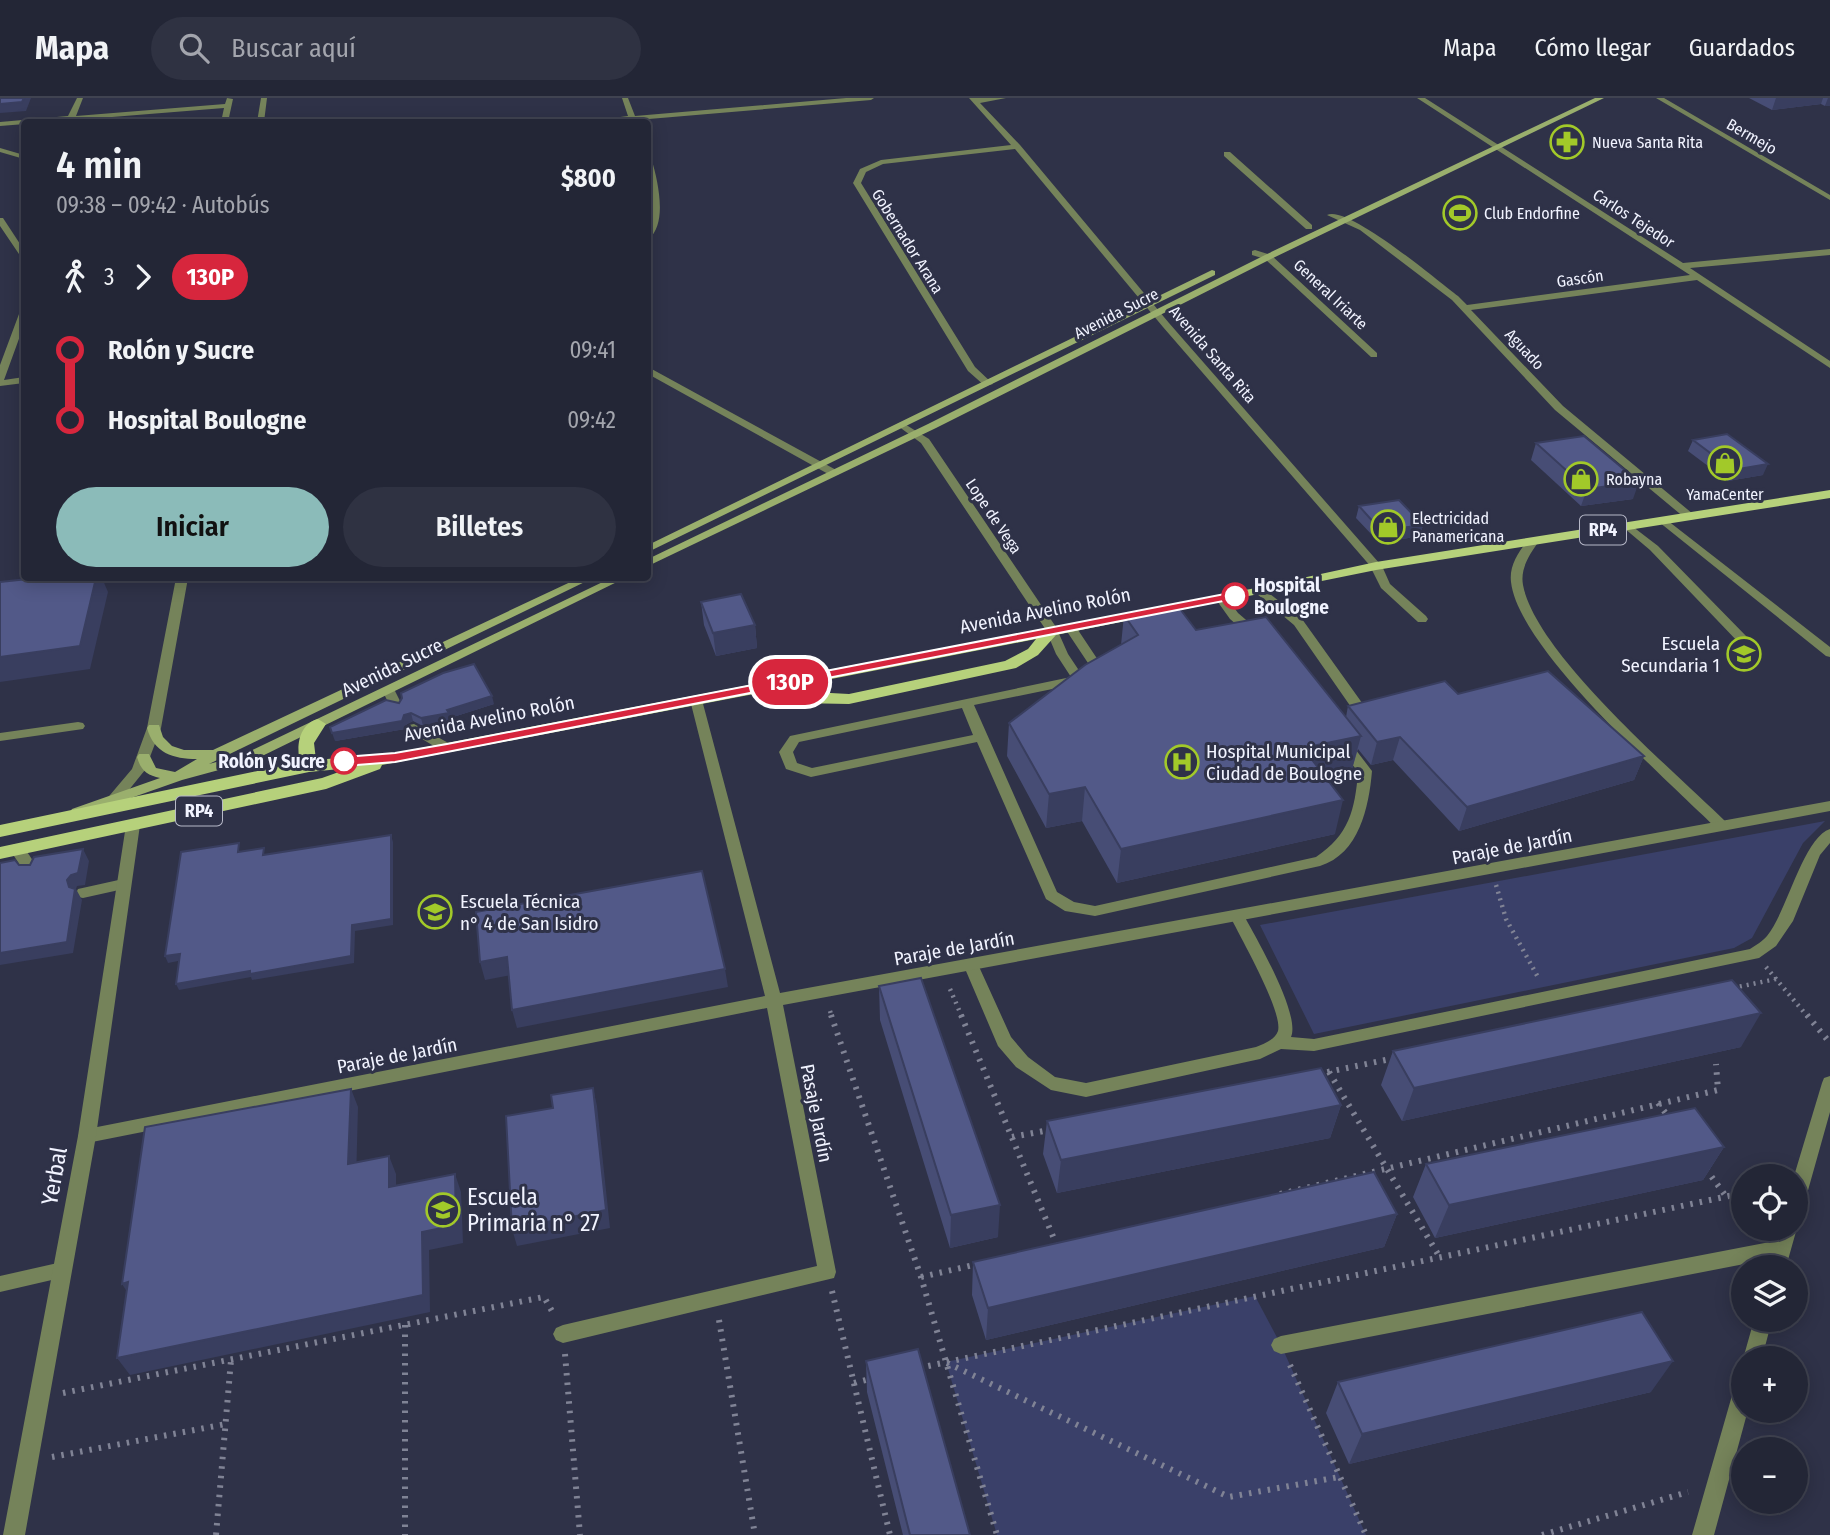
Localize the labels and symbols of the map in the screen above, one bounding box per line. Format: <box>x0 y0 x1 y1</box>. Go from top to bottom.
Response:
street label: Bermejo <box>1723 114 1780 158</box>
pharmacy icon: Nueva Santa Rita <box>1548 123 1586 161</box>
place label: Nueva Santa Rita <box>1592 133 1703 152</box>
street label: Gobernador Arana <box>868 185 947 297</box>
street label: Carlos Tejedor <box>1589 185 1678 252</box>
sports icon: Club Endorfine <box>1441 194 1479 232</box>
place label: Club Endorfine <box>1484 204 1580 223</box>
street label: General Iriarte <box>1290 255 1372 334</box>
street label: Gascón <box>1555 266 1605 291</box>
street label: Avenida Sucre <box>1071 284 1162 343</box>
street label: Avenida Santa Rita <box>1165 302 1260 407</box>
street label: Aguado <box>1501 325 1548 374</box>
shop icon: YamaCenter <box>1706 444 1744 482</box>
shop icon: Robayna <box>1562 460 1600 498</box>
place label: Robayna <box>1606 470 1662 489</box>
street label: Lope de Vega <box>962 475 1026 557</box>
place label: YamaCenter <box>1686 485 1764 504</box>
shop icon: Electricidad Panamericana <box>1369 508 1407 546</box>
place label: Electricidad Panamericana <box>1412 509 1504 546</box>
road number: RP4 <box>1580 516 1626 544</box>
place label: Hospital Boulogne <box>1254 574 1329 619</box>
street label: Avenida Avelino Rolón <box>958 583 1132 638</box>
marker: Hospital Boulogne <box>1222 583 1248 609</box>
place label: Escuela Secundaria 1 <box>1621 632 1720 677</box>
street label: Avenida Sucre <box>338 633 446 702</box>
school or university icon: Escuela Secundaria 1 <box>1725 635 1763 673</box>
line badge: 130P <box>741 659 839 705</box>
street label: Avenida Avelino Rolón <box>402 691 576 746</box>
place label: Hospital Municipal Ciudad de Boulogne <box>1206 740 1362 785</box>
hospital icon: Hospital Municipal Ciudad de Boulogne <box>1163 743 1201 781</box>
marker: Rolón y Sucre <box>331 748 357 774</box>
place label: Rolón y Sucre <box>218 750 325 773</box>
road number: RP4 <box>176 796 222 826</box>
street label: Paraje de Jardín <box>1450 824 1574 869</box>
place label: Escuela Técnica n° 4 de San Isidro <box>460 890 598 935</box>
school or university icon: Escuela Técnica n° 4 de San Isidro <box>416 893 454 931</box>
street label: Paraje de Jardín <box>892 927 1016 970</box>
street label: Paraje de Jardín <box>335 1033 459 1078</box>
street label: Pasaje Jardín <box>796 1062 837 1164</box>
street label: Yerbal <box>35 1145 73 1207</box>
place label: Escuela Primaria n° 27 <box>467 1183 599 1237</box>
school or university icon: Escuela Primaria n° 27 <box>424 1191 462 1229</box>

